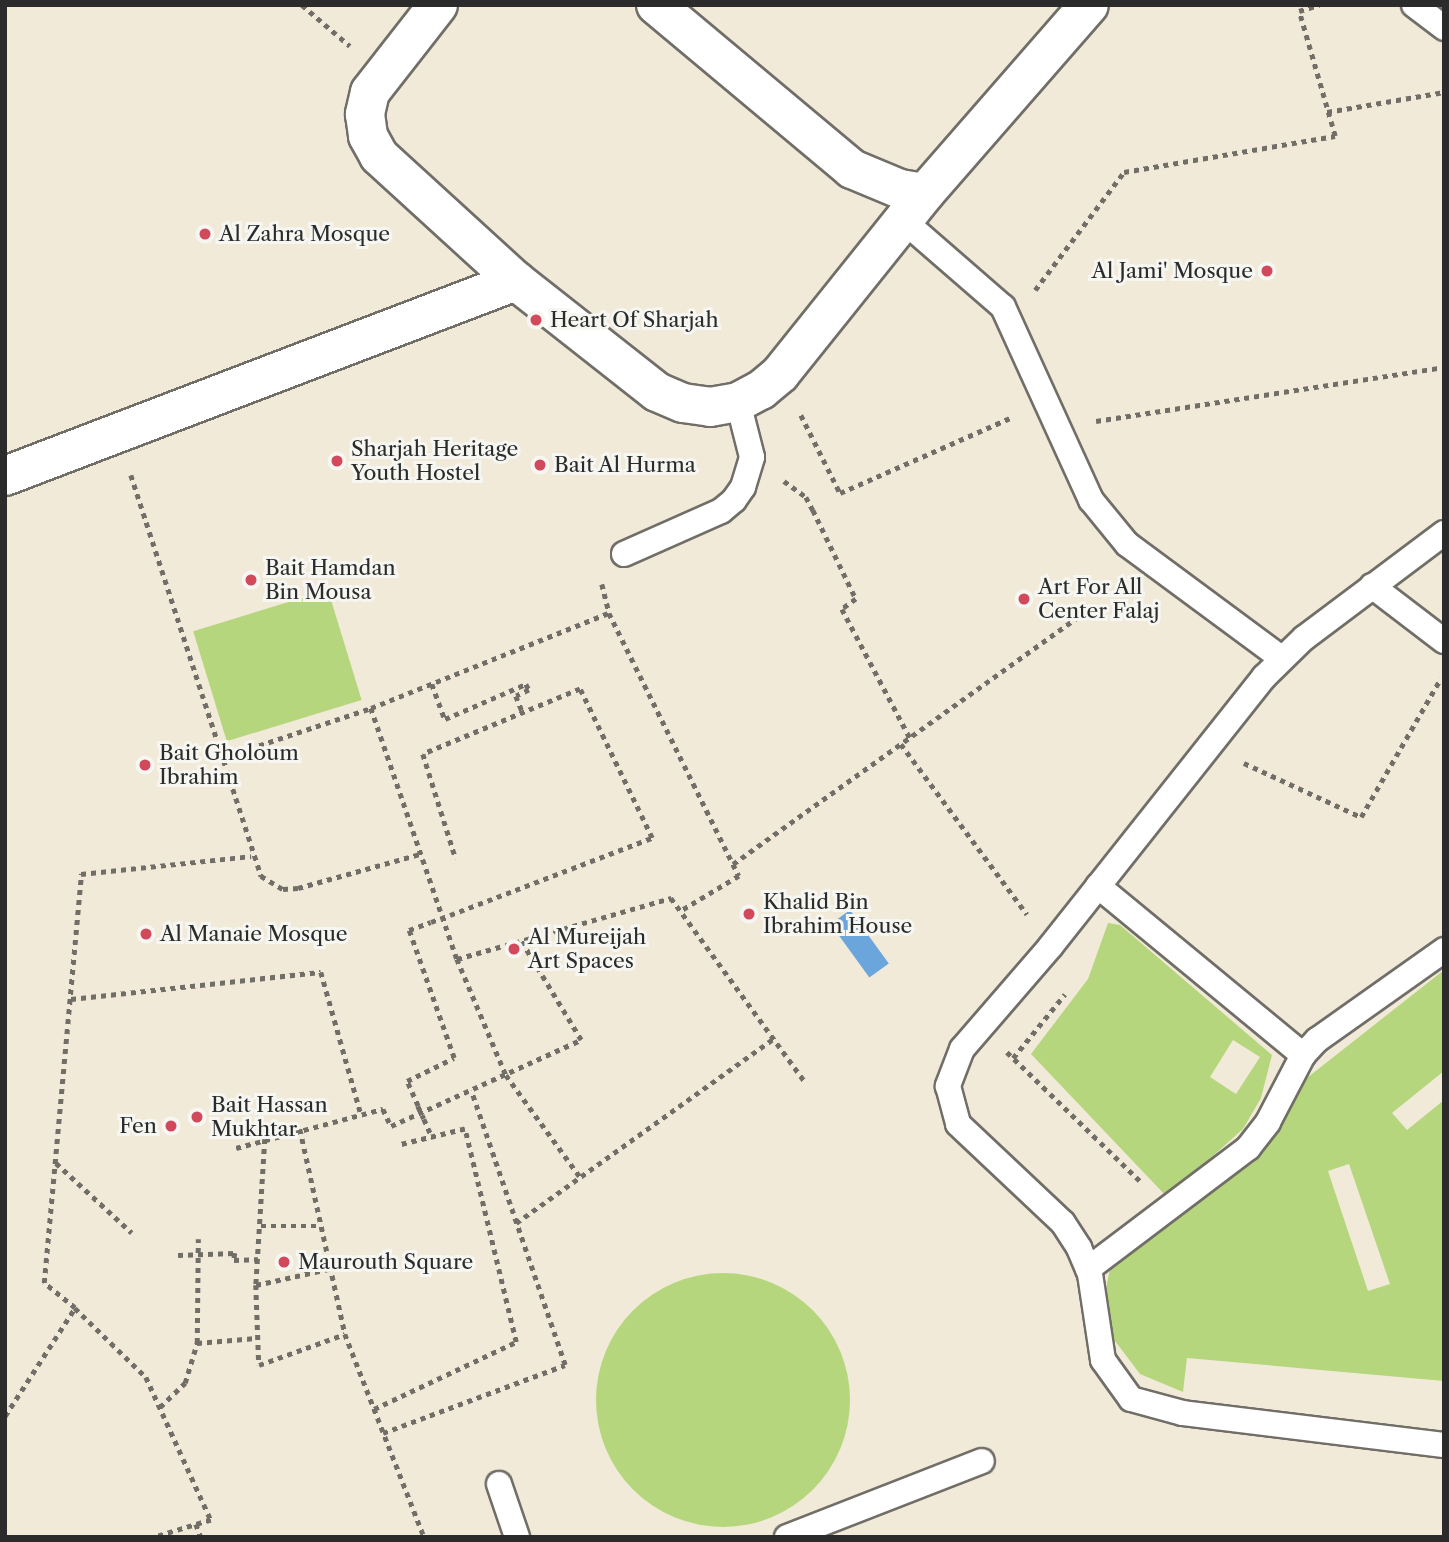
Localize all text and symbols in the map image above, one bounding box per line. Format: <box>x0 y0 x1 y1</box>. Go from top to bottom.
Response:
place label: Al Zahra Mosque <box>219 221 390 247</box>
marker: Al Zahra Mosque <box>197 226 213 242</box>
place label: Al Jami' Mosque <box>1091 258 1253 284</box>
marker: Al Jami' Mosque <box>1259 263 1275 279</box>
place label: Heart Of Sharjah <box>550 307 719 333</box>
marker: Heart Of Sharjah <box>528 312 544 328</box>
place label: Sharjah Heritage Youth Hostel <box>351 436 518 486</box>
place label: Bait Al Hurma <box>554 452 697 478</box>
marker: Sharjah Heritage Youth Hostel <box>329 453 345 469</box>
marker: Bait Al Hurma <box>532 457 548 473</box>
place label: Bait Hamdan Bin Mousa <box>265 555 396 605</box>
marker: Bait Hamdan Bin Mousa <box>243 572 259 588</box>
place label: Art For All Center Falaj <box>1038 574 1160 624</box>
marker: Art For All Center Falaj <box>1016 591 1032 607</box>
place label: Bait Gholoum Ibrahim <box>159 740 299 790</box>
marker: Bait Gholoum Ibrahim <box>137 757 153 773</box>
place label: Khalid Bin Ibrahim House <box>763 889 912 939</box>
marker: Khalid Bin Ibrahim House <box>741 906 757 922</box>
place label: Al Manaie Mosque <box>160 921 348 947</box>
place label: Al Mureijah Art Spaces <box>528 924 646 974</box>
marker: Al Manaie Mosque <box>138 926 154 942</box>
marker: Al Mureijah Art Spaces <box>506 941 522 957</box>
place label: Bait Hassan Mukhtar <box>211 1092 328 1142</box>
marker: Bait Hassan Mukhtar <box>189 1109 205 1125</box>
place label: Fen <box>119 1113 157 1139</box>
marker: Fen <box>163 1118 179 1134</box>
place label: Maurouth Square <box>298 1249 473 1275</box>
marker: Maurouth Square <box>276 1254 292 1270</box>

